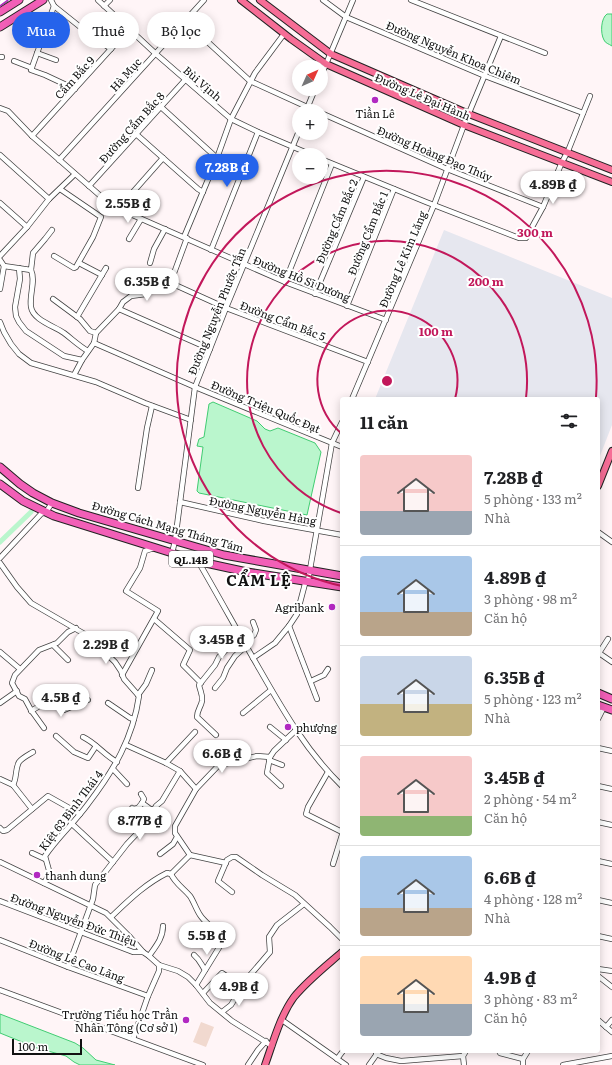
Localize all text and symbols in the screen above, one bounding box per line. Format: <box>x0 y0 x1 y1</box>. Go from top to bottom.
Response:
chip: Mua <box>12 12 70 48</box>
chip: Thuê <box>78 12 139 48</box>
chip: Bộ lọc <box>147 12 215 48</box>
street label: Đường Nguyễn Khoa Chiêm <box>384 16 524 88</box>
street label: Cẩm Bắc 9 <box>50 52 98 102</box>
street label: Hà Mục <box>106 53 145 94</box>
north arrow <box>292 60 328 96</box>
map controls <box>292 60 328 184</box>
street label: Bùi Vịnh <box>180 62 226 104</box>
street label: Đường Lê Đại Hành <box>373 69 473 123</box>
street label: Đường Cẩm Bắc 8 <box>95 88 167 166</box>
marker: Tiần Lê <box>370 95 380 105</box>
button: + <box>292 104 328 140</box>
place label: Tiần Lê <box>355 105 395 121</box>
street label: Đường Hoàng Đạo Thúy <box>375 121 496 185</box>
button: − <box>292 148 328 184</box>
pin: 7.28B ₫ <box>190 154 264 188</box>
text: 7.28B ₫ <box>205 157 249 176</box>
pin: 4.89B ₫ <box>516 171 590 205</box>
text: 4.89B ₫ <box>529 174 577 193</box>
street label: Đường Cẩm Bắc 2 <box>311 176 361 266</box>
street label: Đường Cẩm Bắc 1 <box>343 188 391 277</box>
pin: 2.55B ₫ <box>91 190 165 224</box>
text: 2.55B ₫ <box>105 193 151 212</box>
street label: Đường Lê Kim Lăng <box>374 207 430 310</box>
text: 300 m <box>517 223 553 241</box>
street label: Đường Nguyễn Phước Tấn <box>183 245 249 377</box>
street label: Đường Hồ Sĩ Dương <box>251 251 354 305</box>
pin: 6.35B ₫ <box>110 268 184 302</box>
text: 6.35B ₫ <box>124 271 170 290</box>
text: 200 m <box>468 272 504 290</box>
street label: Đường Cẩm Bắc 5 <box>238 296 329 344</box>
text: 100 m <box>419 322 453 340</box>
centre of rings <box>380 374 394 388</box>
street label: Đường Triệu Quốc Đạt <box>209 376 324 437</box>
text: 11 căn <box>360 409 408 434</box>
icon: filters <box>558 410 580 432</box>
text: 7.28B ₫ <box>484 464 543 489</box>
icon: home <box>392 471 440 519</box>
text: 5 phòng · 133 m² <box>484 489 582 508</box>
street label: Đường Nguyễn Hàng <box>208 492 319 528</box>
street label: Đường Cách Mạng Tháng Tám <box>90 497 246 555</box>
text: Nhà <box>484 508 510 527</box>
road number: QL.14B <box>169 551 213 567</box>
text: 4.89B ₫ <box>484 564 546 589</box>
district label: CẨM LỆ <box>226 568 292 591</box>
icon: home <box>392 572 440 620</box>
text: 3 phòng · 98 m² <box>484 589 577 608</box>
place label: Agribank <box>275 599 324 615</box>
marker: Agribank <box>327 602 337 612</box>
text: Căn hộ <box>484 608 527 627</box>
pin: 3.45B ₫ <box>185 626 259 660</box>
text: 3.45B ₫ <box>199 629 245 648</box>
pin: 2.29B ₫ <box>69 631 143 665</box>
text: 2.29B ₫ <box>83 634 129 653</box>
text: 6.35B ₫ <box>484 664 544 689</box>
icon: home <box>392 672 440 720</box>
pin: 4.5B ₫ <box>28 684 94 718</box>
text: 4.5B ₫ <box>41 687 81 706</box>
text: 5 phòng · 123 m² <box>484 689 582 708</box>
text: Nhà <box>484 708 510 727</box>
place label: phượng <box>296 719 338 735</box>
marker: phượng <box>283 722 293 732</box>
pin: 6.6B ₫ <box>189 740 255 774</box>
text: 6.6B ₫ <box>202 743 242 762</box>
text: 3.45B ₫ <box>484 764 544 789</box>
street label: Kiệt 63 Bình Thái 4 <box>34 766 106 854</box>
icon: home <box>392 772 440 820</box>
text: 2 phòng · 54 m² <box>484 789 577 808</box>
pin: 8.77B ₫ <box>103 807 177 841</box>
text: Căn hộ <box>484 808 527 827</box>
text: 8.77B ₫ <box>117 810 163 829</box>
text: 6.6B ₫ <box>484 864 536 889</box>
place label: thanh dung <box>45 867 107 883</box>
marker: thanh dung <box>32 870 42 880</box>
icon: home <box>392 872 440 920</box>
street label: Đường Nguyễn Đức Thiệu <box>8 889 140 949</box>
text: 4 phòng · 128 m² <box>484 889 582 908</box>
text: Nhà <box>484 908 510 927</box>
pin: 5.5B ₫ <box>174 922 240 956</box>
text: 5.5B ₫ <box>188 925 226 944</box>
street label: Đường Lê Cao Lãng <box>27 934 128 986</box>
text: 4.9B ₫ <box>484 964 536 989</box>
icon: home <box>392 972 440 1020</box>
pin: 4.9B ₫ <box>206 973 272 1007</box>
text: 4.9B ₫ <box>219 976 259 995</box>
text: 3 phòng · 83 m² <box>484 989 577 1008</box>
place label: Trường Tiểu học Trần Nhân Tông (Cơ sở 1) <box>61 1006 178 1035</box>
text: Căn hộ <box>484 1008 527 1027</box>
marker: Trường Tiểu học Trần Nhân Tông (Cơ sở 1) <box>181 1015 191 1025</box>
scale bar <box>12 1037 82 1056</box>
text: 100 m <box>18 1038 48 1054</box>

